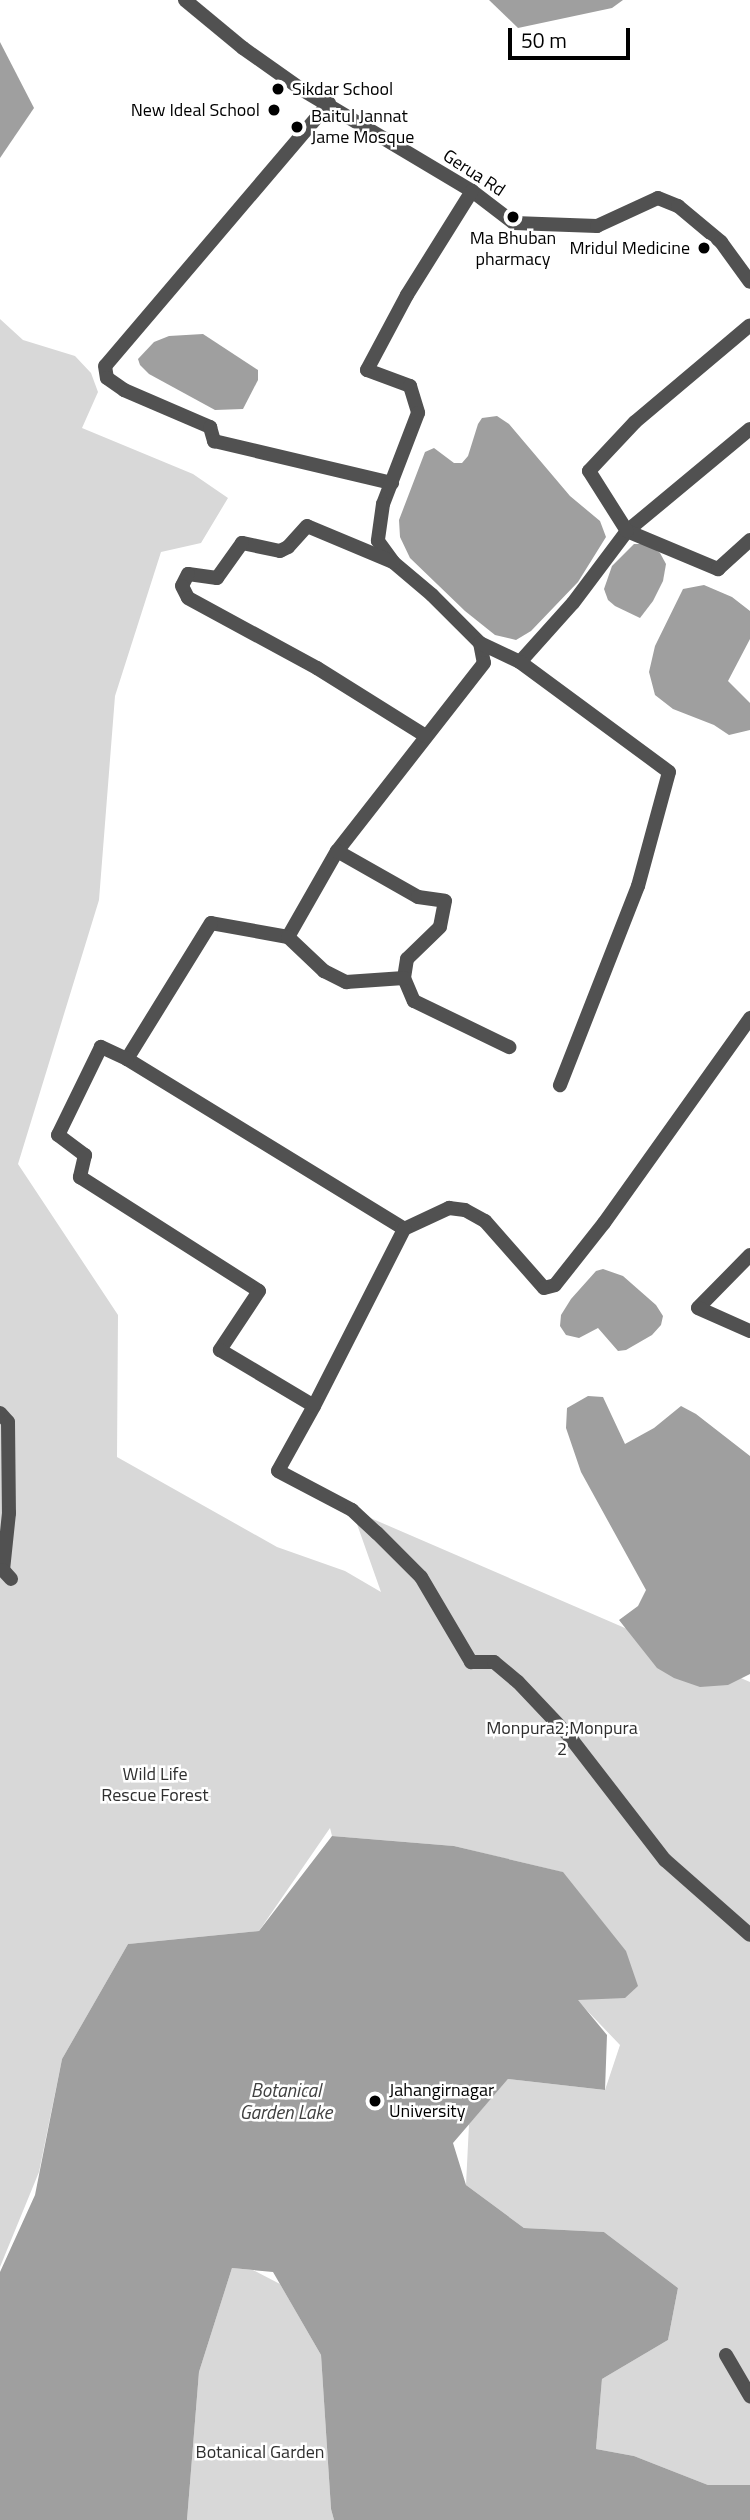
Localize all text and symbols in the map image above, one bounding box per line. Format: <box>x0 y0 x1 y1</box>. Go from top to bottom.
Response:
scale bar <box>512 14 634 58</box>
text: 50 m <box>521 24 567 56</box>
place label: Sikdar School <box>292 78 393 100</box>
marker: Sikdar School <box>270 81 286 97</box>
place label: New Ideal School <box>131 99 260 121</box>
marker: New Ideal School <box>266 102 282 118</box>
place label: Baitul Jannat Jame Mosque <box>311 106 414 148</box>
marker: Baitul Jannat Jame Mosque <box>289 119 305 135</box>
street label: Gerua Rd <box>439 145 509 201</box>
marker: Ma Bhuban pharmacy <box>505 209 521 225</box>
place label: Ma Bhuban pharmacy <box>470 228 556 270</box>
place label: Mridul Medicine <box>569 237 690 259</box>
marker: Mridul Medicine <box>696 240 712 256</box>
park label: Monpura2;Monpura 2 <box>486 1718 638 1760</box>
park label: Wild Life Rescue Forest <box>101 1764 209 1806</box>
water label: Botanical Garden Lake <box>240 2079 332 2123</box>
place label: Jahangirnagar University <box>389 2080 494 2122</box>
marker: Jahangirnagar University <box>367 2093 383 2109</box>
park label: Botanical Garden <box>196 2441 324 2463</box>

